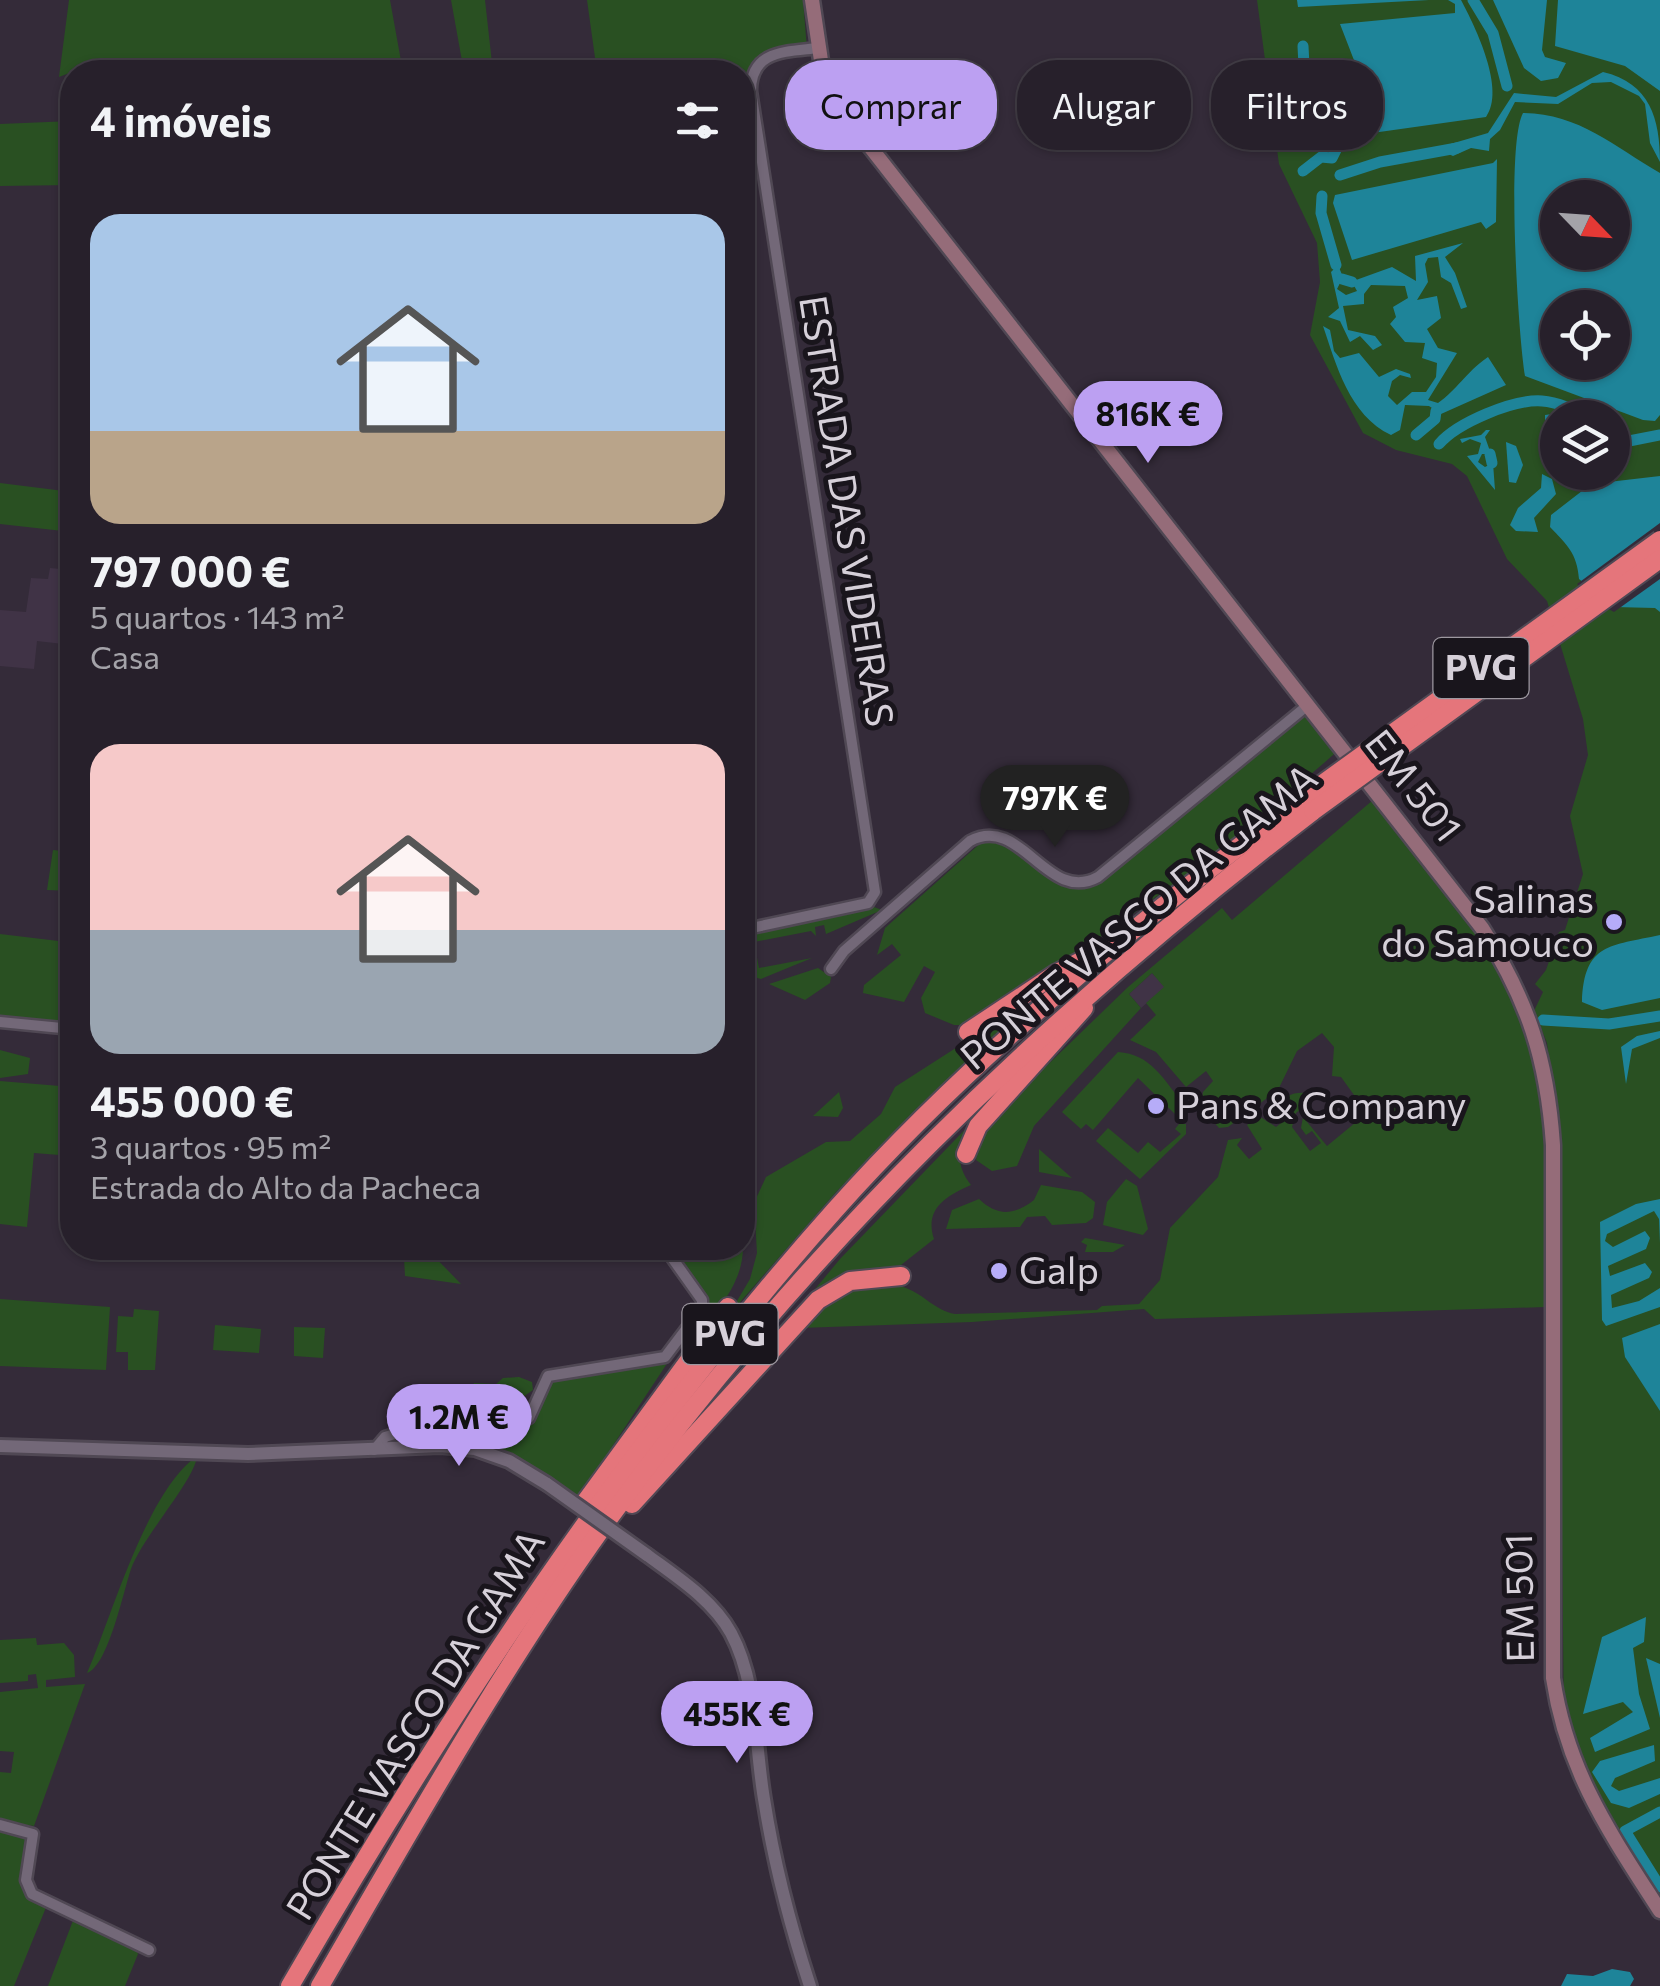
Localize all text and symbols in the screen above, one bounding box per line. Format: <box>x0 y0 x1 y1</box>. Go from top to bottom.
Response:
chip: Comprar <box>785 60 997 150</box>
chip: Alugar <box>1017 60 1191 150</box>
chip: Filtros <box>1211 60 1383 150</box>
icon: filters <box>670 93 725 148</box>
text: 4 imóveis <box>90 94 272 146</box>
north arrow <box>1540 180 1630 270</box>
map controls <box>1540 180 1630 490</box>
icon: home <box>318 279 498 459</box>
button: locate <box>1540 290 1630 380</box>
street label: ESTRADA DAS VIDEIRAS <box>791 292 906 729</box>
pin: 816K € <box>1067 381 1229 466</box>
text: 816K € <box>1095 393 1201 433</box>
button: layers <box>1540 400 1630 490</box>
text: 797 000 € <box>90 544 291 596</box>
text: 5 quartos · 143 m² <box>90 596 345 636</box>
text: Casa <box>90 636 160 676</box>
road number: PVG <box>1434 638 1528 698</box>
street label: EM 501 <box>1357 719 1473 850</box>
street label: PONTE VASCO DA GAMA <box>950 752 1325 1078</box>
pin: 797K € <box>974 765 1136 850</box>
text: 797K € <box>1002 777 1108 817</box>
icon: home <box>318 809 498 989</box>
place label: Salinas do Samouco <box>1381 874 1594 965</box>
marker: Salinas do Samouco <box>1603 911 1625 933</box>
text: 455 000 € <box>90 1074 294 1126</box>
place label: Pans & Company <box>1176 1080 1466 1127</box>
marker: Pans & Company <box>1145 1095 1167 1117</box>
text: 3 quartos · 95 m² <box>90 1126 331 1166</box>
text: Estrada do Alto da Pacheca <box>90 1166 481 1206</box>
place label: Galp <box>1019 1245 1099 1292</box>
marker: Galp <box>988 1260 1010 1282</box>
road number: PVG <box>682 1304 778 1364</box>
pin: 1.2M € <box>378 1384 540 1469</box>
text: 1.2M € <box>409 1396 509 1436</box>
street label: PONTE VASCO DA GAMA <box>274 1520 553 1927</box>
street label: EM 501 <box>1493 1533 1542 1663</box>
pin: 455K € <box>656 1681 818 1766</box>
text: 455K € <box>683 1693 791 1733</box>

